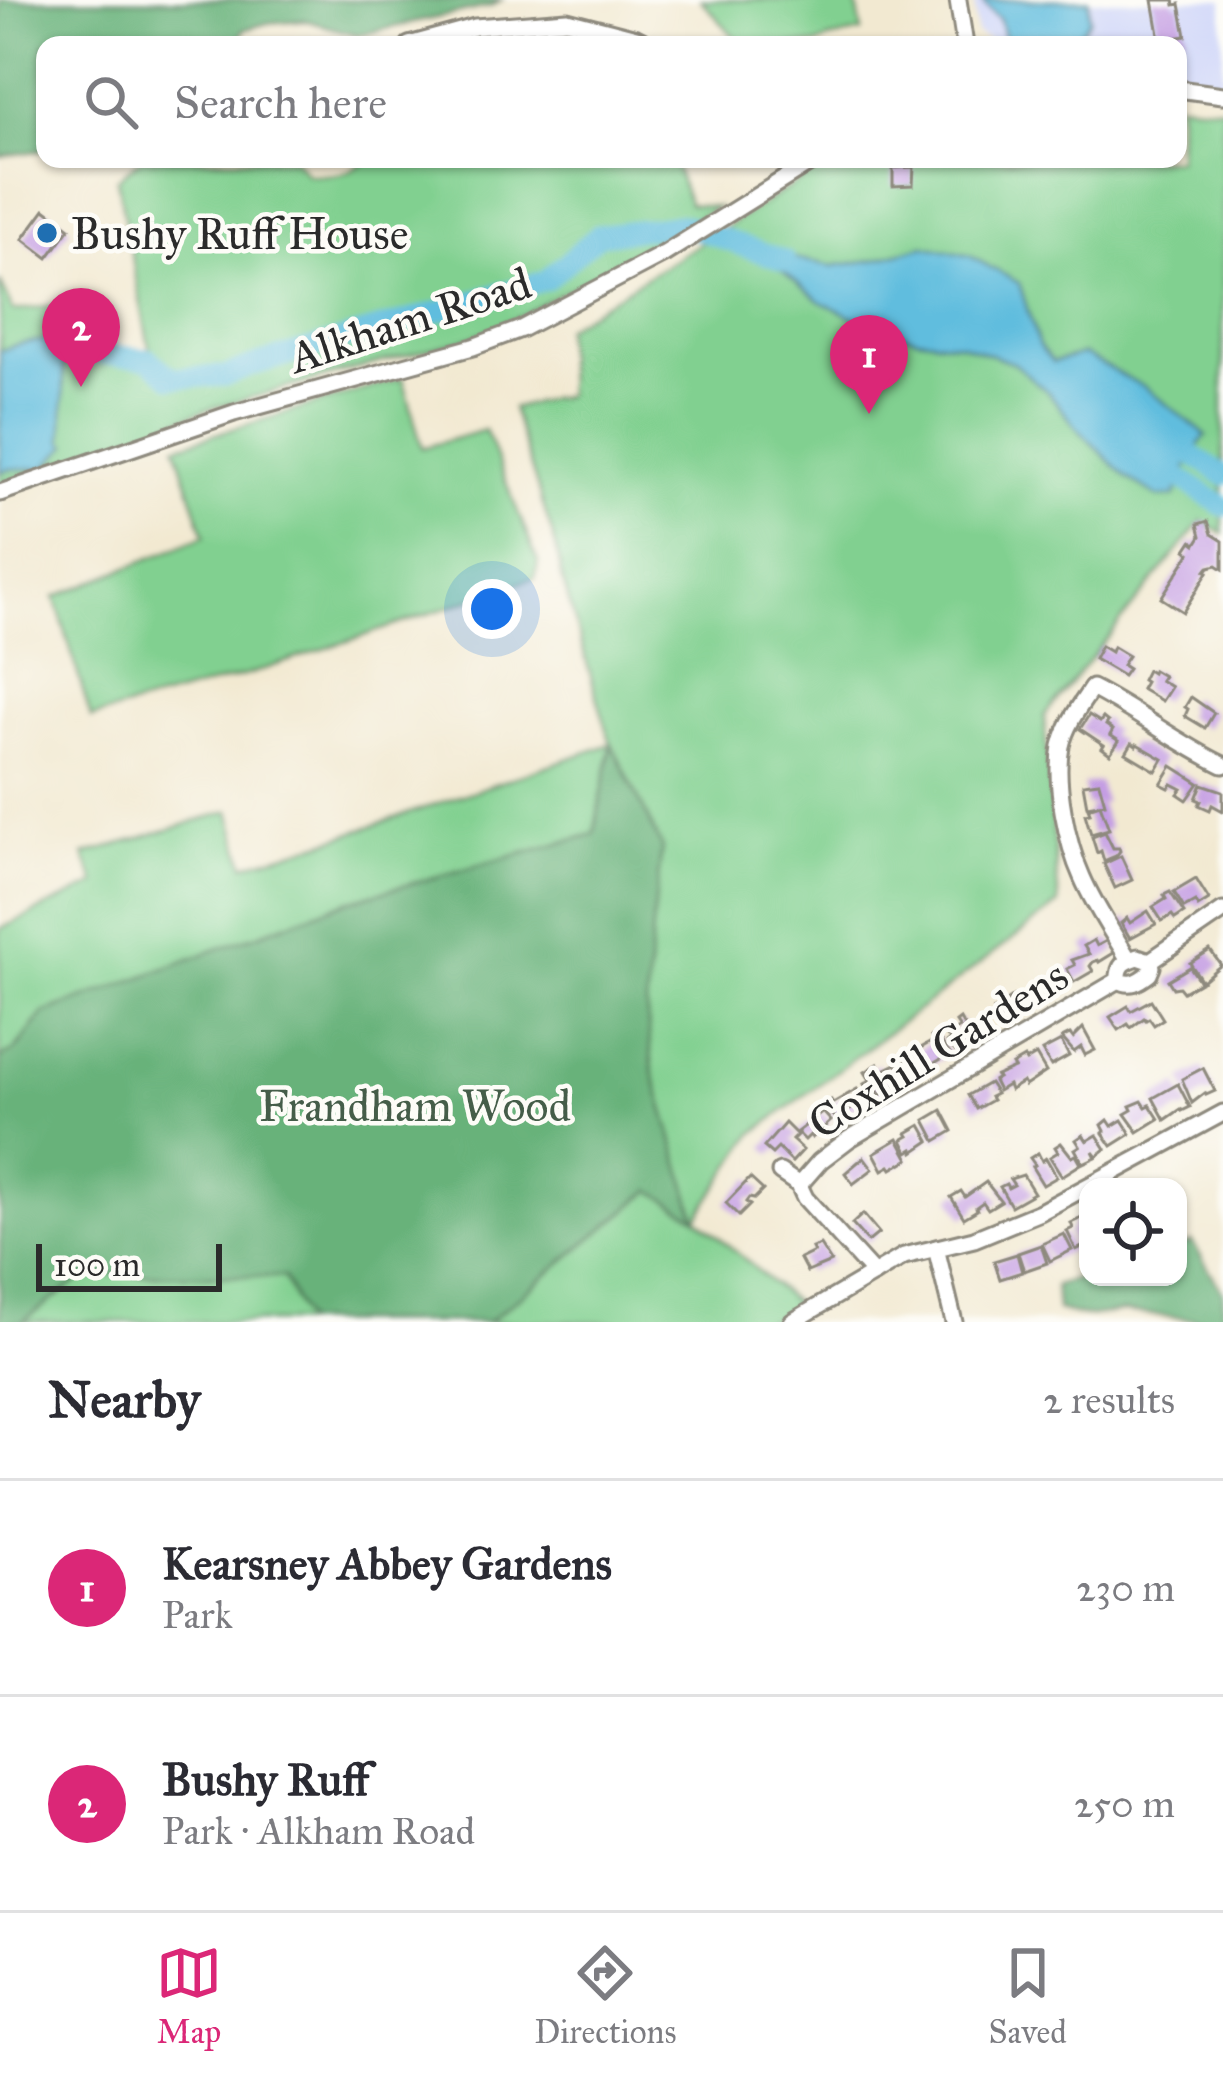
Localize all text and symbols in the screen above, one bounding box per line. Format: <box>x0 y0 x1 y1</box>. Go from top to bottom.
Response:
search box <box>36 36 1187 168</box>
icon: search <box>78 69 144 135</box>
text: Search here <box>174 75 387 130</box>
place label: Bushy Ruff House <box>71 206 408 261</box>
marker: Bushy Ruff House <box>34 220 60 246</box>
street label: Alkham Road <box>280 255 538 386</box>
pin: 2 <box>42 288 120 387</box>
pin: 1 <box>830 315 908 414</box>
your location <box>462 579 522 639</box>
street label: Coxhill Gardens <box>798 947 1078 1151</box>
park label: Frandham Wood <box>259 1078 571 1133</box>
map controls <box>1079 1178 1187 1286</box>
button: locate <box>1079 1178 1187 1286</box>
scale bar <box>36 1238 222 1291</box>
text: 100 m <box>54 1245 140 1285</box>
text: Nearby <box>48 1369 200 1431</box>
text: 2 results <box>1043 1376 1175 1424</box>
text: Kearsney Abbey Gardens <box>162 1536 612 1591</box>
text: 1 <box>79 1564 95 1612</box>
text: 230 m <box>1076 1564 1175 1612</box>
text: Park <box>162 1591 233 1639</box>
text: Bushy Ruff <box>162 1752 369 1807</box>
text: 2 <box>77 1780 97 1828</box>
text: 250 m <box>1074 1780 1175 1828</box>
text: Park · Alkham Road <box>162 1807 475 1855</box>
tab: Map <box>156 1940 222 2052</box>
tab: Directions <box>534 1940 676 2052</box>
tab: Saved <box>989 1940 1067 2052</box>

